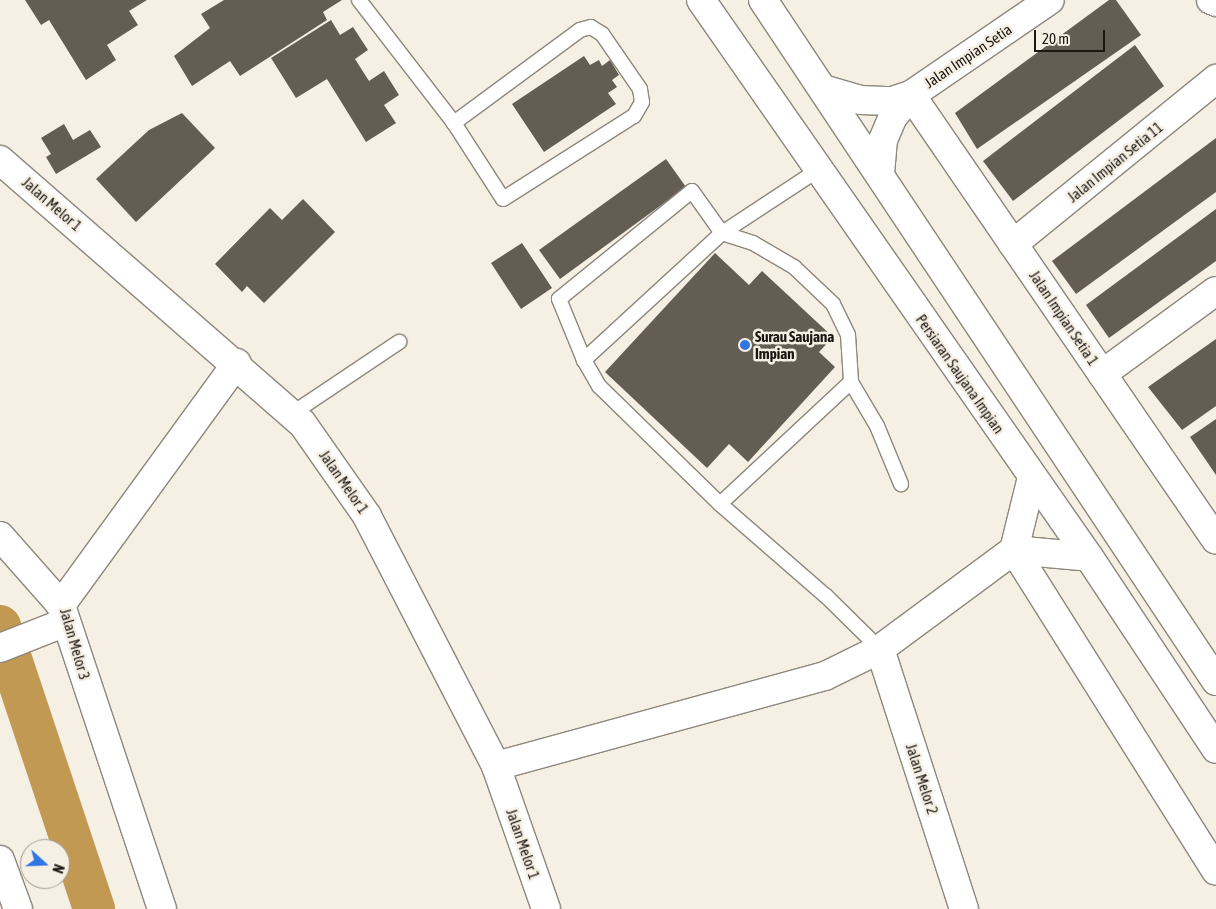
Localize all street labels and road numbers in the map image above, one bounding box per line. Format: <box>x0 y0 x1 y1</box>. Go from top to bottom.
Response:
street label: Jalan Impian Setia <box>921 20 1015 92</box>
street label: Jalan Impian Setia 11 <box>1064 118 1166 206</box>
street label: Jalan Melor 1 <box>18 173 86 235</box>
street label: Jalan Impian Setia 1 <box>1026 267 1102 369</box>
street label: Persiaran Saujana Impian <box>912 311 1008 437</box>
street label: Jalan Melor 1 <box>316 447 372 517</box>
street label: Jalan Melor 3 <box>56 606 94 682</box>
street label: Jalan Melor 2 <box>902 741 942 817</box>
street label: Jalan Melor 1 <box>503 806 543 882</box>

